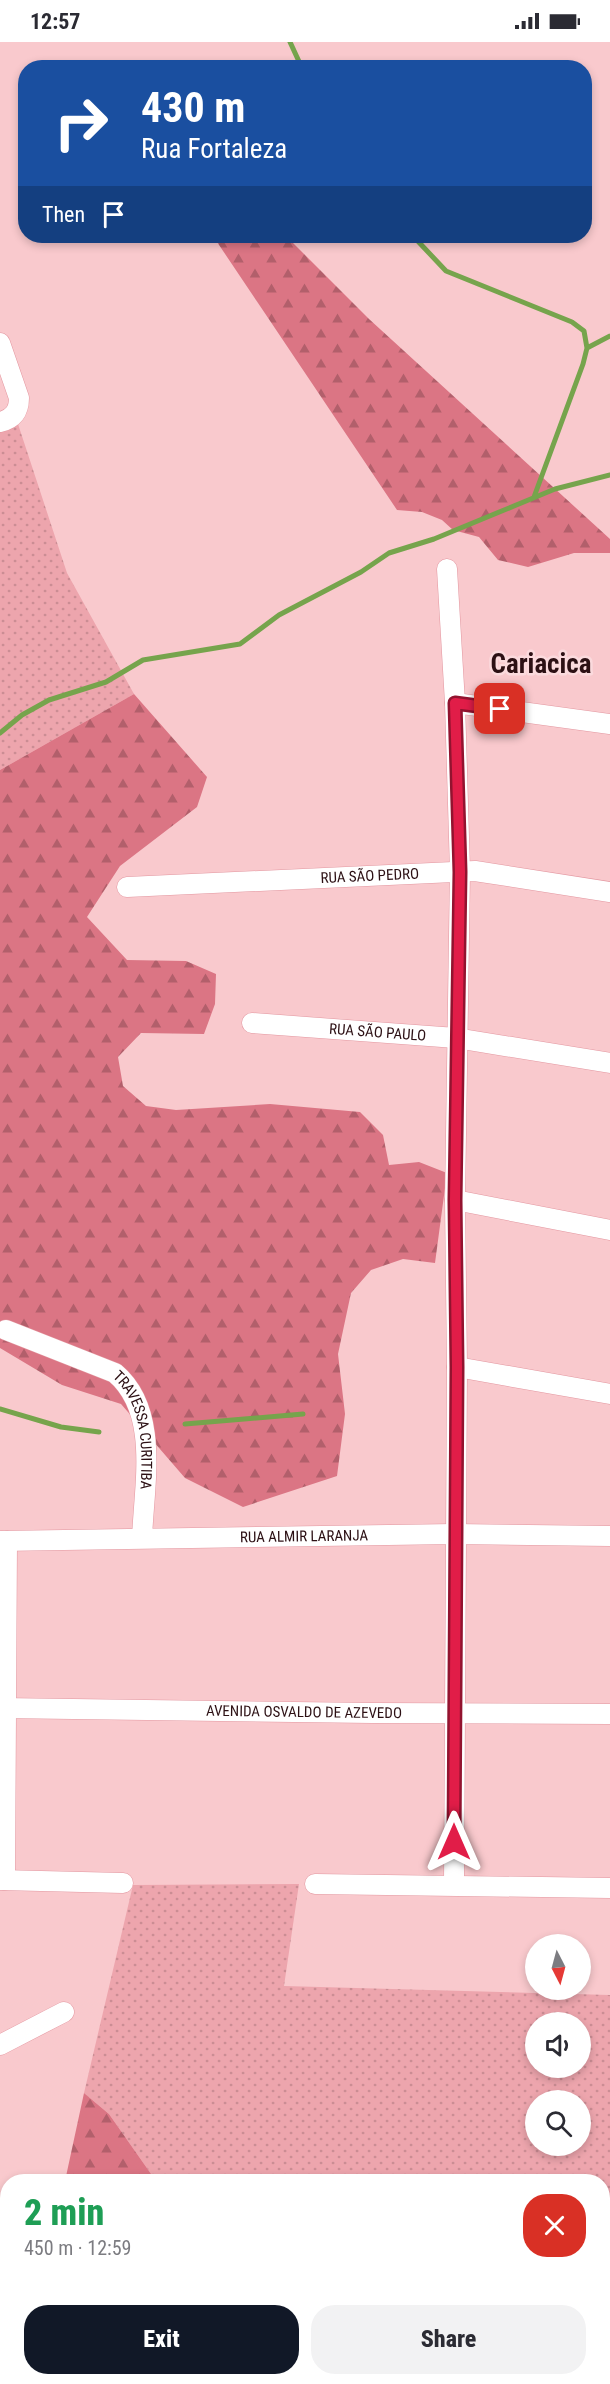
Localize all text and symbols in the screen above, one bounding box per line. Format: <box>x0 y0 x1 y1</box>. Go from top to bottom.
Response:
text: 12:57 <box>30 9 81 34</box>
text: 430 m <box>141 83 246 132</box>
icon: right <box>42 84 120 162</box>
text: Rua Fortaleza <box>141 133 287 165</box>
icon: arrive <box>97 198 130 231</box>
text: Then <box>42 202 85 227</box>
district label: Cariacica <box>491 648 591 680</box>
pin <box>474 683 525 734</box>
icon: arrive <box>483 692 516 725</box>
street label: RUA SÃO PEDRO <box>320 865 419 887</box>
street label: RUA SÃO PAULO <box>329 1020 427 1045</box>
street label: TRAVESSA CURITIBA <box>109 1367 155 1490</box>
street label: RUA ALMIR LARANJA <box>240 1526 369 1546</box>
street label: AVENIDA OSVALDO DE AZEVEDO <box>206 1702 402 1722</box>
position arrow <box>422 1810 486 1874</box>
north arrow <box>525 1934 591 2000</box>
map controls <box>525 1934 591 2156</box>
button: sound <box>525 2012 591 2078</box>
button: search <box>525 2090 591 2156</box>
text: 2 min <box>24 2192 104 2234</box>
button: close <box>523 2194 586 2257</box>
text: 450 m · 12:59 <box>24 2236 131 2260</box>
button: Exit <box>24 2305 299 2374</box>
button: Share <box>311 2305 586 2374</box>

